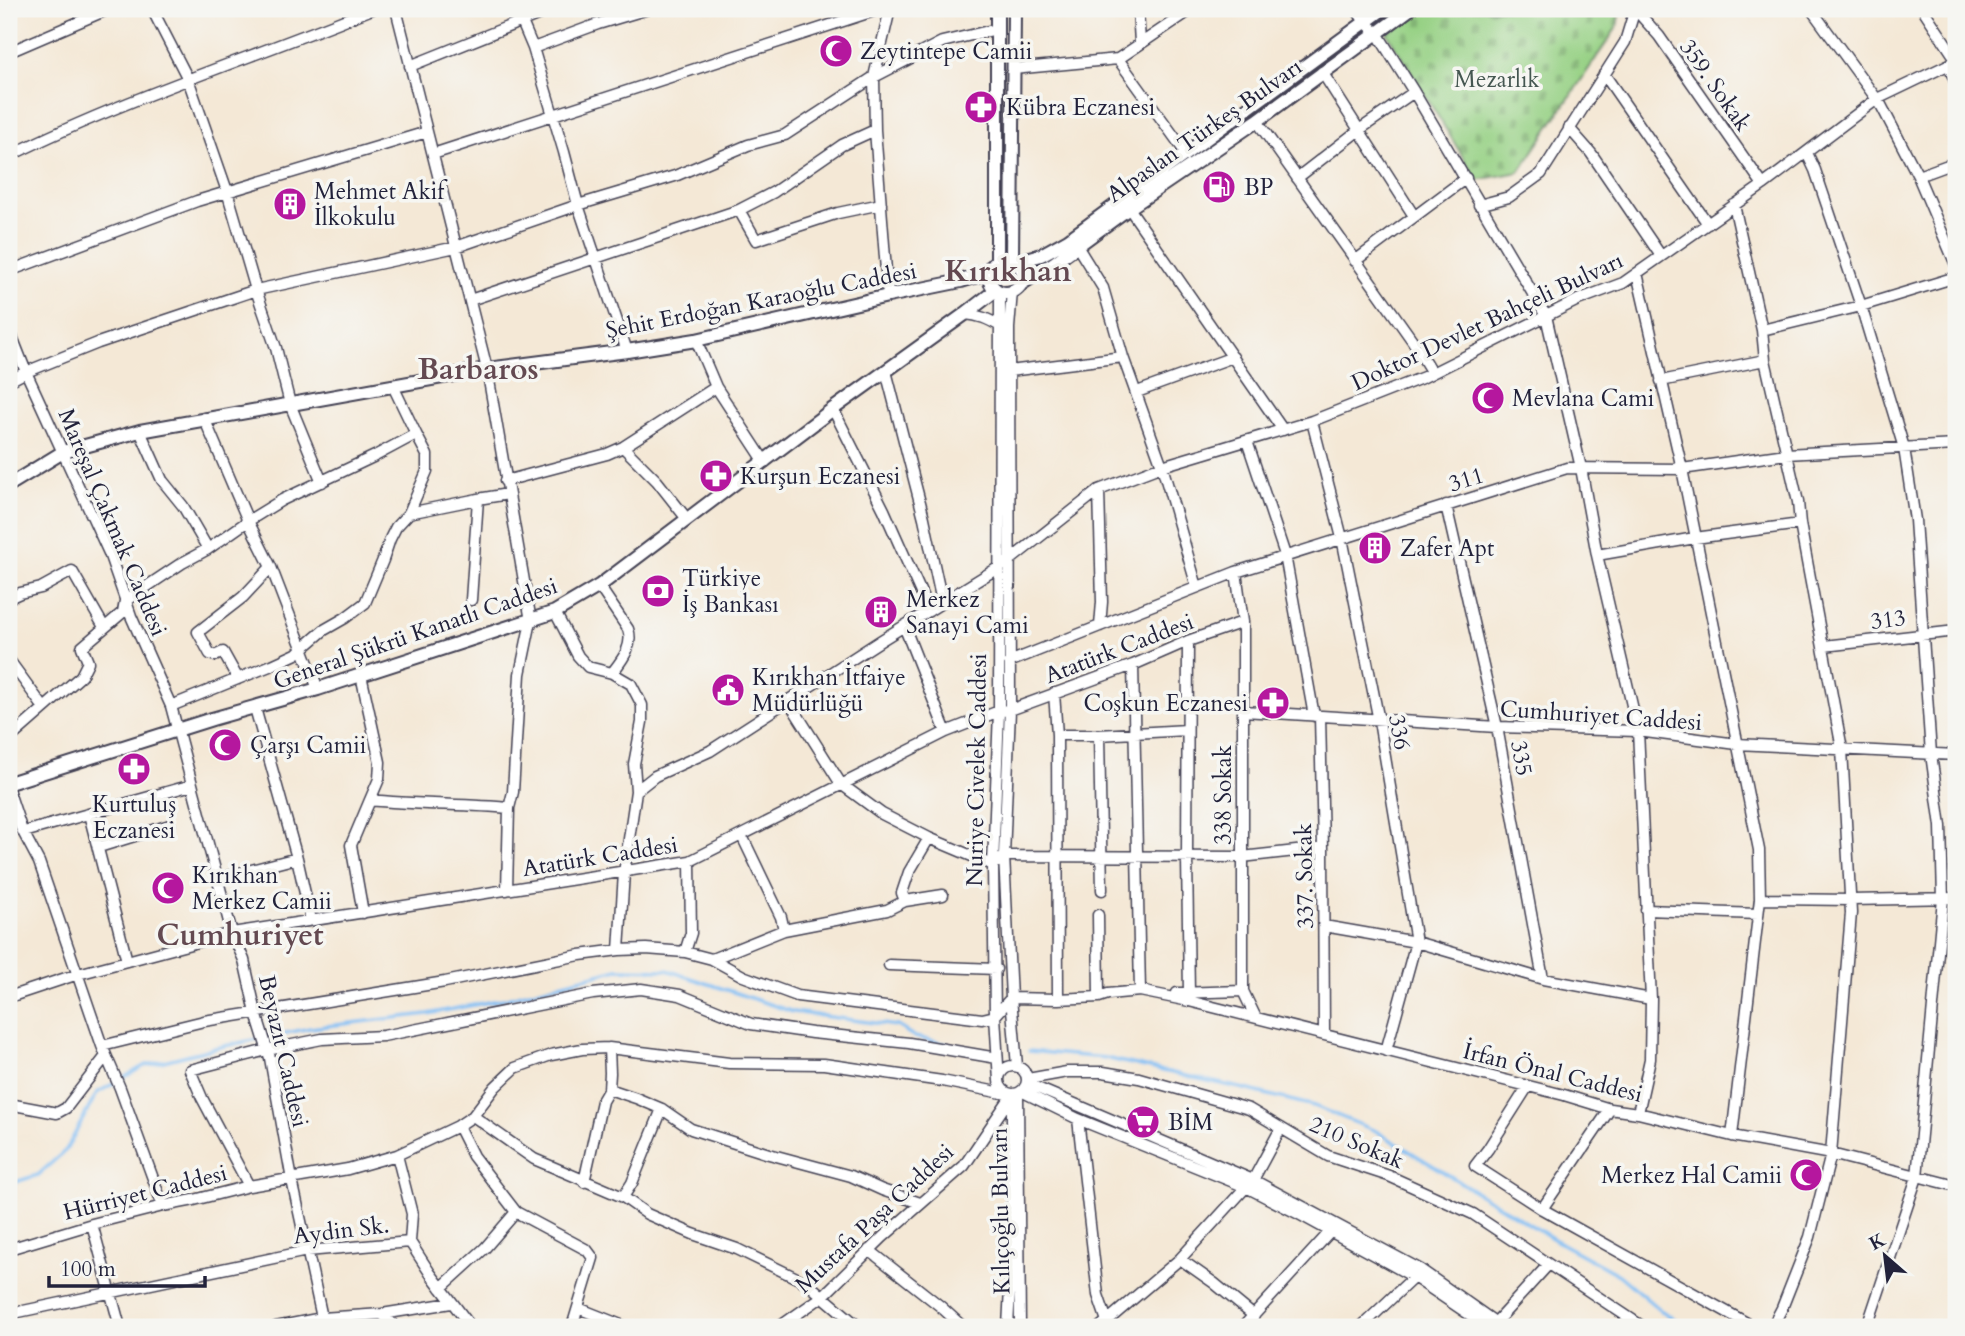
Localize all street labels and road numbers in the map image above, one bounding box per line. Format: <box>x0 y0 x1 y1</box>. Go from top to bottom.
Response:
street label: 359. Sokak <box>1673 33 1759 138</box>
street label: Alpaslan Türkeş Bulvarı <box>1100 51 1308 210</box>
street label: Doktor Devlet Bahçeli Bulvarı <box>1346 245 1628 398</box>
street label: Şehit Erdoğan Karaoğlu Caddesi <box>603 255 919 346</box>
street label: Mareşal Çakmak Caddesi <box>51 404 175 641</box>
street label: 311 <box>1445 459 1488 499</box>
street label: General Şükrü Kanatlı Caddesi <box>269 570 561 697</box>
street label: 313 <box>1869 602 1907 637</box>
street label: Atatürk Caddesi <box>1040 606 1198 691</box>
street label: Nuriye Civelek Caddesi <box>959 653 994 887</box>
street label: Cumhuriyet Caddesi <box>1499 693 1703 738</box>
street label: 336 <box>1381 712 1418 752</box>
street label: 335 <box>1503 738 1540 778</box>
street label: 338 Sokak <box>1208 744 1239 845</box>
street label: 337. Sokak <box>1288 822 1321 929</box>
street label: Atatürk Caddesi <box>520 829 680 884</box>
street label: Beyazıt Caddesi <box>251 972 316 1130</box>
street label: İrfan Önal Caddesi <box>1460 1035 1646 1110</box>
street label: 210 Sokak <box>1305 1109 1410 1177</box>
street label: Kılıçoğlu Bulvarı <box>984 1127 1017 1295</box>
street label: Mustafa Paşa Caddesi <box>788 1137 960 1300</box>
street label: Hürriyet Caddesi <box>60 1157 230 1228</box>
street label: Aydin Sk. <box>291 1209 391 1252</box>

